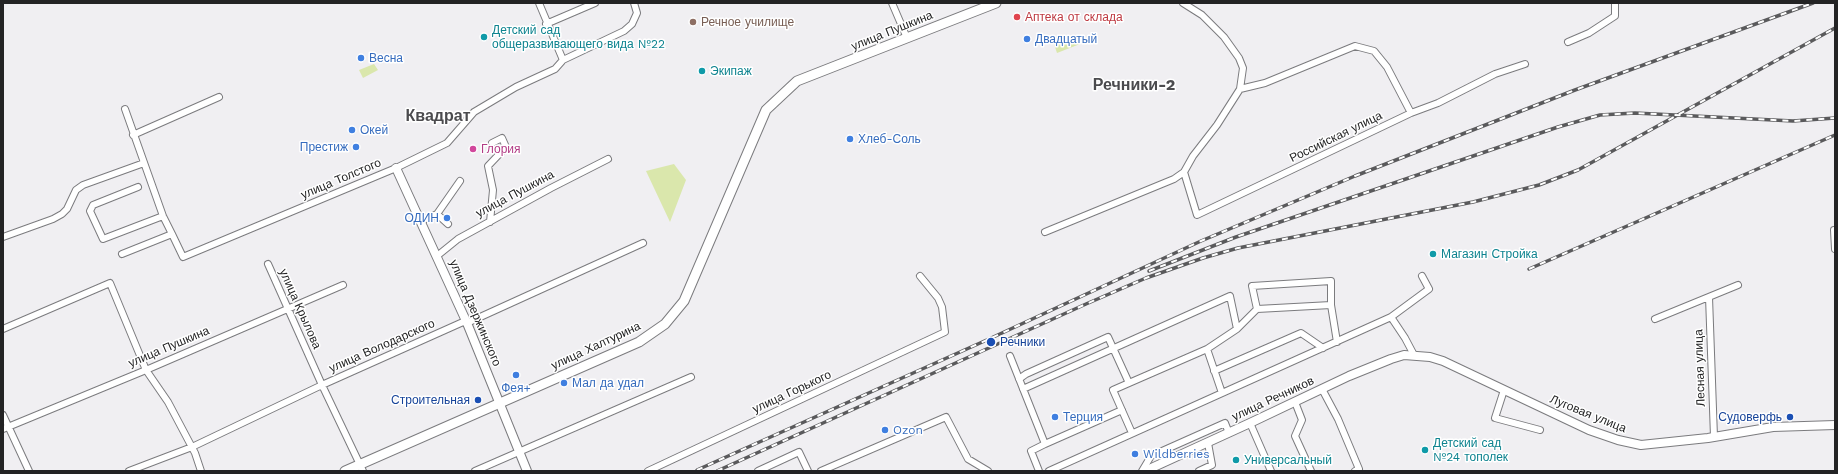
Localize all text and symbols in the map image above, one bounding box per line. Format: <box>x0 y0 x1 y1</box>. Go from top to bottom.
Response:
street label: улица Пушкина <box>849 8 935 54</box>
place label: Аптека от склада <box>1025 10 1123 24</box>
marker: Аптека от склада <box>1012 12 1022 22</box>
place label: Речное училище <box>701 15 794 29</box>
marker: Речное училище <box>688 17 698 27</box>
place label: Детский сад общеразвивающего вида №22 <box>492 23 665 51</box>
marker: Детский сад общеразвивающего вида №22 <box>479 32 489 42</box>
place label: Двадцатый <box>1035 32 1097 46</box>
marker: Двадцатый <box>1022 34 1032 44</box>
place label: Весна <box>369 51 403 65</box>
marker: Весна <box>356 53 366 63</box>
place label: Экипаж <box>710 64 752 78</box>
marker: Экипаж <box>697 66 707 76</box>
district label: Речники-2 <box>1093 75 1175 95</box>
district label: Квадрат <box>406 106 470 126</box>
street label: Российская улица <box>1287 108 1385 166</box>
place label: Окей <box>360 123 388 137</box>
marker: Окей <box>347 125 357 135</box>
place label: Хлеб-Соль <box>858 132 921 146</box>
marker: Хлеб-Соль <box>845 134 855 144</box>
place label: Престиж <box>300 140 348 154</box>
marker: Престиж <box>351 142 361 152</box>
place label: Глория <box>481 142 521 156</box>
marker: Глория <box>468 144 478 154</box>
street label: улица Толстого <box>299 156 383 202</box>
street label: улица Пушкина <box>473 167 557 221</box>
place label: ОДИН <box>405 211 439 225</box>
marker: ОДИН <box>442 213 452 223</box>
place label: Магазин Стройка <box>1441 247 1538 261</box>
marker: Магазин Стройка <box>1428 249 1438 259</box>
street label: улица Дзержинского <box>446 257 504 369</box>
street label: улица Крылова <box>276 267 324 351</box>
street label: улица Володарского <box>327 316 437 376</box>
street label: улица Халтурина <box>549 319 643 373</box>
street label: улица Пушкина <box>126 323 212 371</box>
street label: Лесная улица <box>1691 329 1709 407</box>
place label: Речники <box>1000 335 1045 349</box>
marker: Речники <box>985 336 997 348</box>
street label: улица Горького <box>750 367 834 417</box>
marker: Фея+ <box>511 370 521 380</box>
street label: улица Речников <box>1230 374 1316 424</box>
place label: Мал да удал <box>572 376 644 390</box>
marker: Мал да удал <box>559 378 569 388</box>
place label: Фея+ <box>501 381 531 395</box>
street label: Луговая улица <box>1548 392 1628 436</box>
place label: Строительная <box>391 393 470 407</box>
marker: Строительная <box>473 395 483 405</box>
place label: Терция <box>1063 410 1103 424</box>
place label: Судоверфь <box>1718 410 1782 424</box>
marker: Терция <box>1050 412 1060 422</box>
marker: Судоверфь <box>1785 412 1795 422</box>
place label: Ozon <box>893 423 923 437</box>
marker: Ozon <box>880 425 890 435</box>
place label: Детский сад №24 тополек <box>1433 436 1508 464</box>
marker: Детский сад №24 тополек <box>1420 445 1430 455</box>
place label: Wildberries <box>1143 447 1210 461</box>
marker: Wildberries <box>1130 449 1140 459</box>
place label: Универсальный <box>1244 453 1332 467</box>
marker: Универсальный <box>1231 455 1241 465</box>

